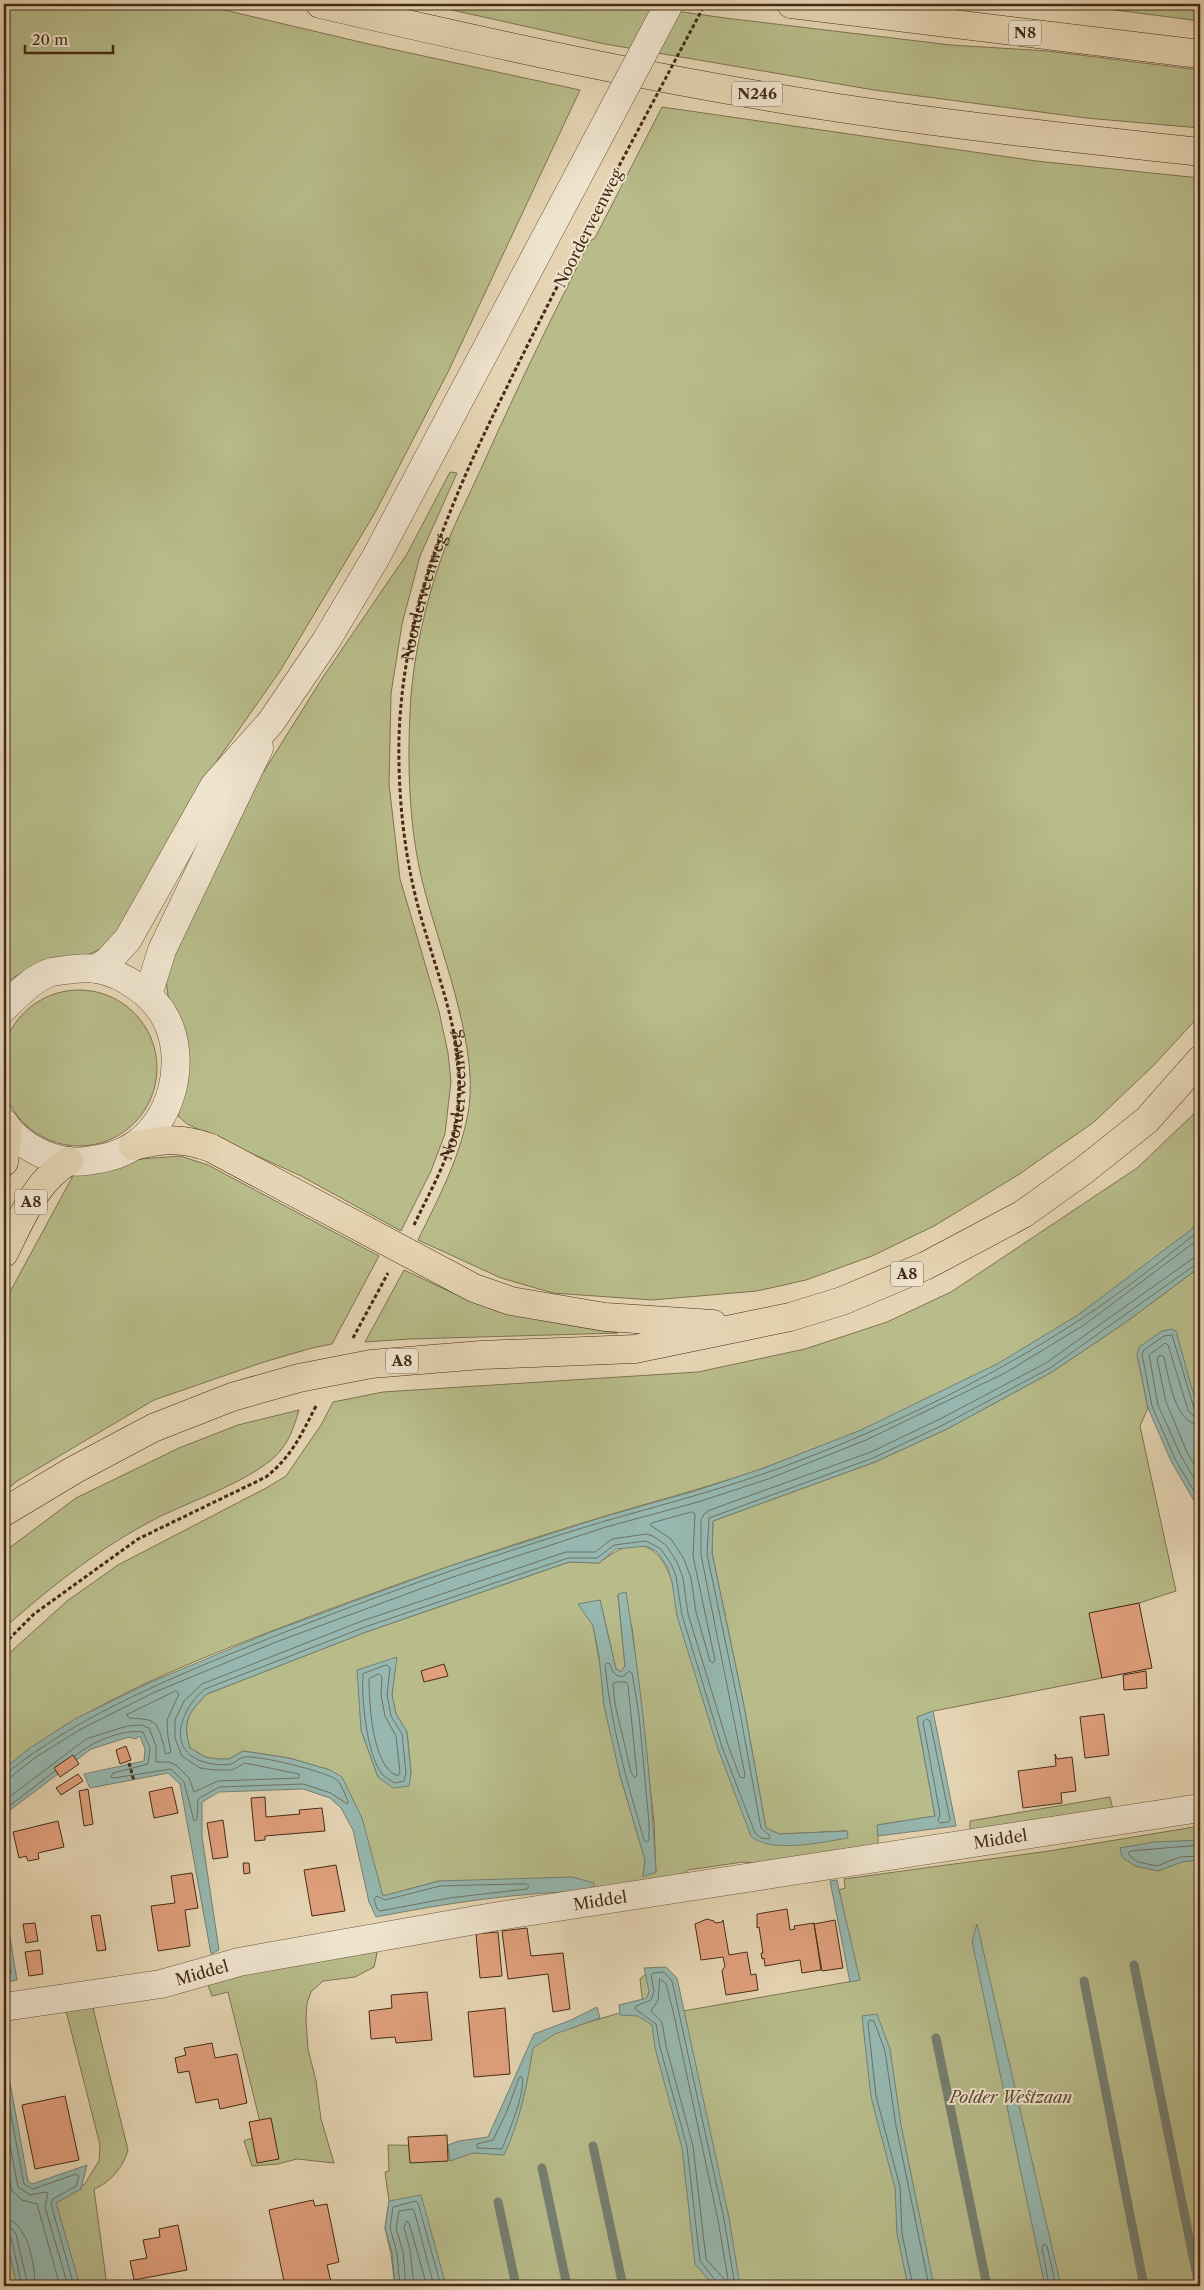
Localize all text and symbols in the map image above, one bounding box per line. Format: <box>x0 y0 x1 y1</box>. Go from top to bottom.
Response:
road number: N8 <box>1009 20 1041 46</box>
scale bar <box>25 22 112 54</box>
text: 20 m <box>32 30 68 49</box>
road number: N246 <box>732 82 782 106</box>
street label: Noorderveenweg <box>550 165 627 291</box>
street label: Noorderveenweg <box>397 531 451 662</box>
street label: Noorderveenweg <box>436 1029 470 1163</box>
road number: A8 <box>15 1190 47 1214</box>
road number: A8 <box>891 1262 923 1286</box>
road number: A8 <box>386 1348 418 1374</box>
street label: Middel <box>972 1825 1029 1853</box>
street label: Middel <box>572 1886 629 1915</box>
street label: Middel <box>173 1955 231 1990</box>
park label: Polder Westzaan <box>948 2087 1072 2107</box>

